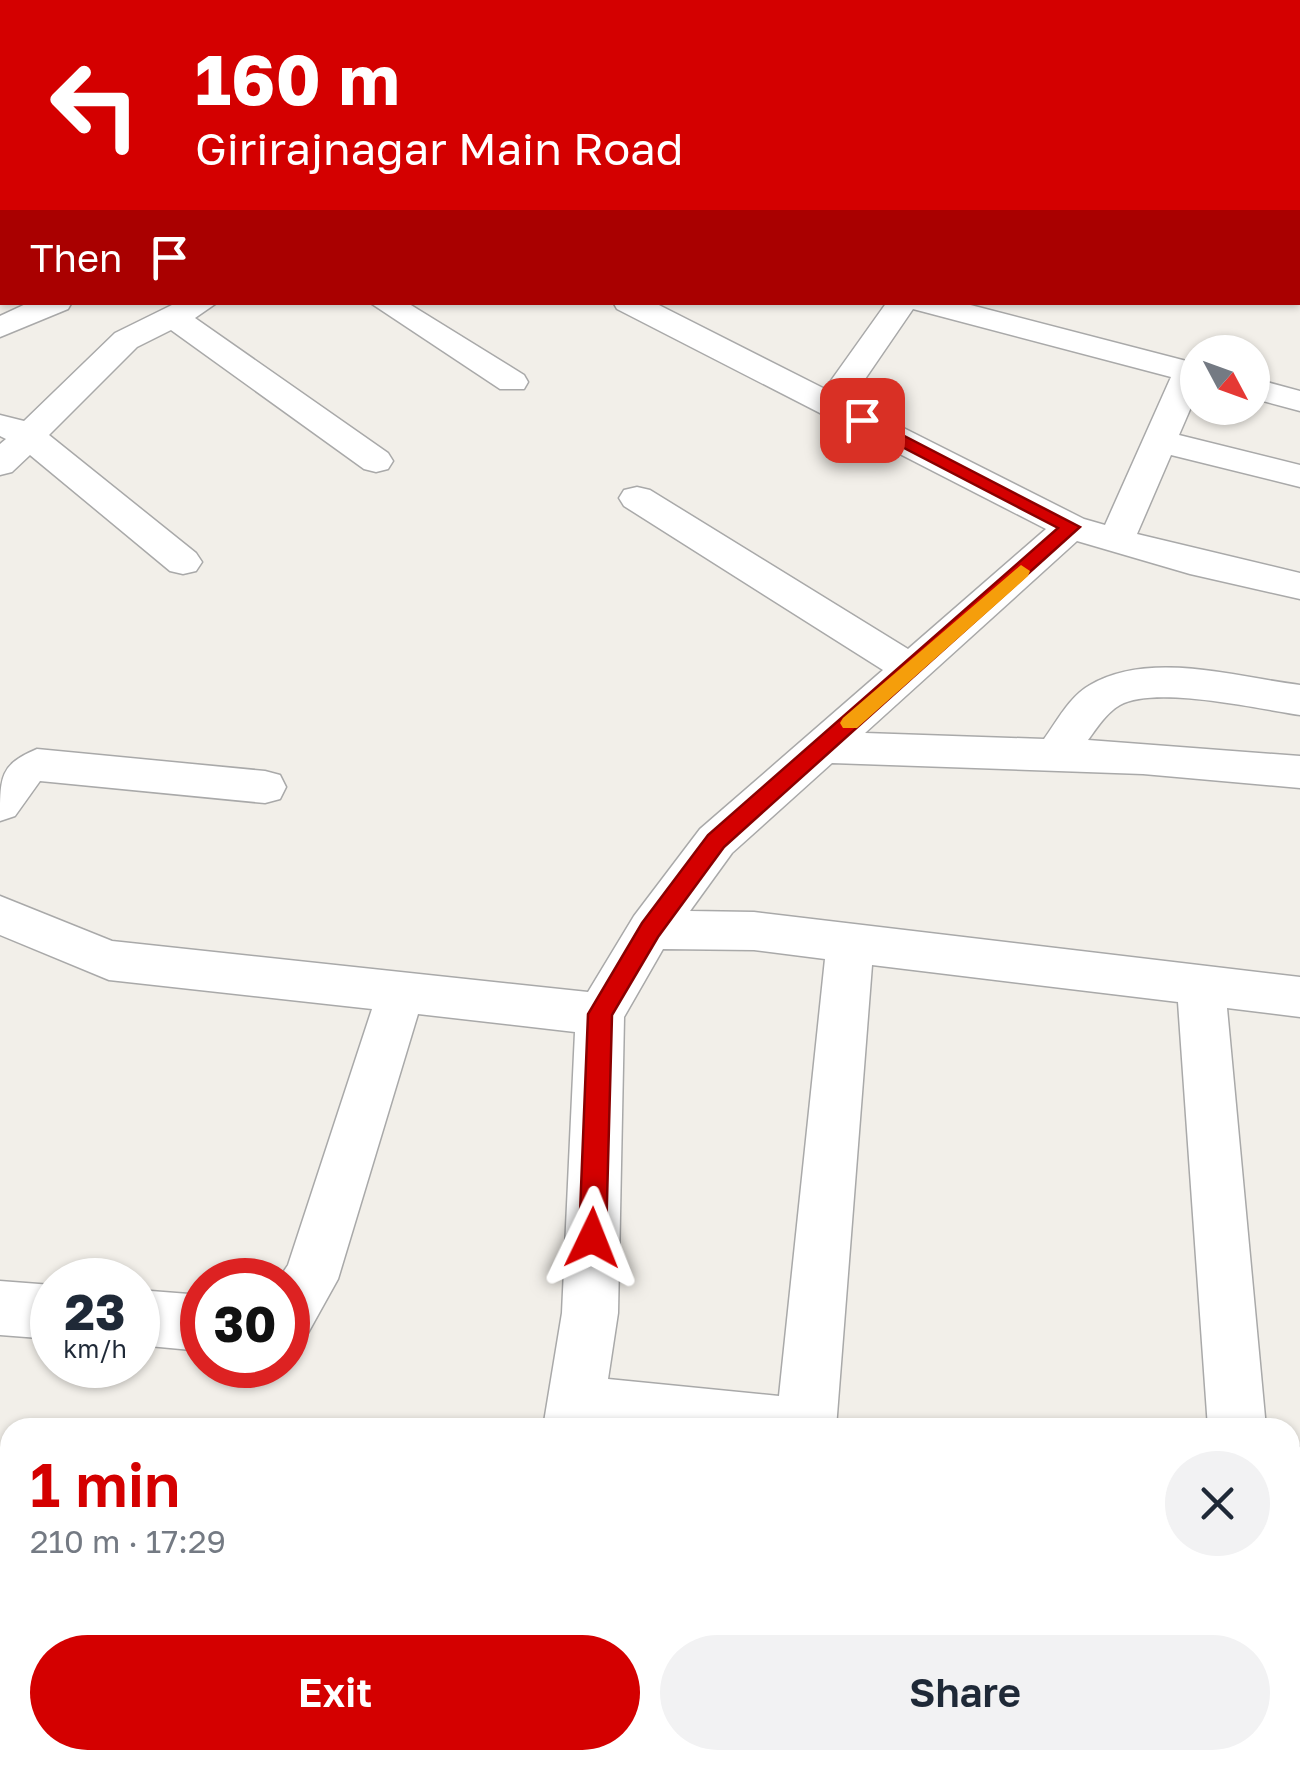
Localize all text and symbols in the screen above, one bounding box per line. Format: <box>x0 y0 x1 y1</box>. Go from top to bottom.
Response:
text: 160 m <box>195 36 400 120</box>
icon: left <box>30 40 160 170</box>
text: Girirajnagar Main Road <box>195 121 683 175</box>
icon: arrive <box>142 230 197 285</box>
text: Then <box>30 235 122 280</box>
north arrow <box>1180 335 1270 425</box>
map controls <box>1180 335 1270 425</box>
pin <box>820 378 905 463</box>
icon: arrive <box>835 393 890 448</box>
position arrow <box>540 1186 644 1290</box>
speed limit sign: 30 <box>180 1258 310 1388</box>
text: 23 <box>64 1281 125 1341</box>
text: km/h <box>63 1333 127 1364</box>
text: 1 min <box>30 1448 180 1520</box>
button: close <box>1165 1451 1270 1556</box>
text: 210 m · 17:29 <box>30 1522 226 1560</box>
button: Exit <box>30 1635 640 1750</box>
button: Share <box>660 1635 1270 1750</box>

